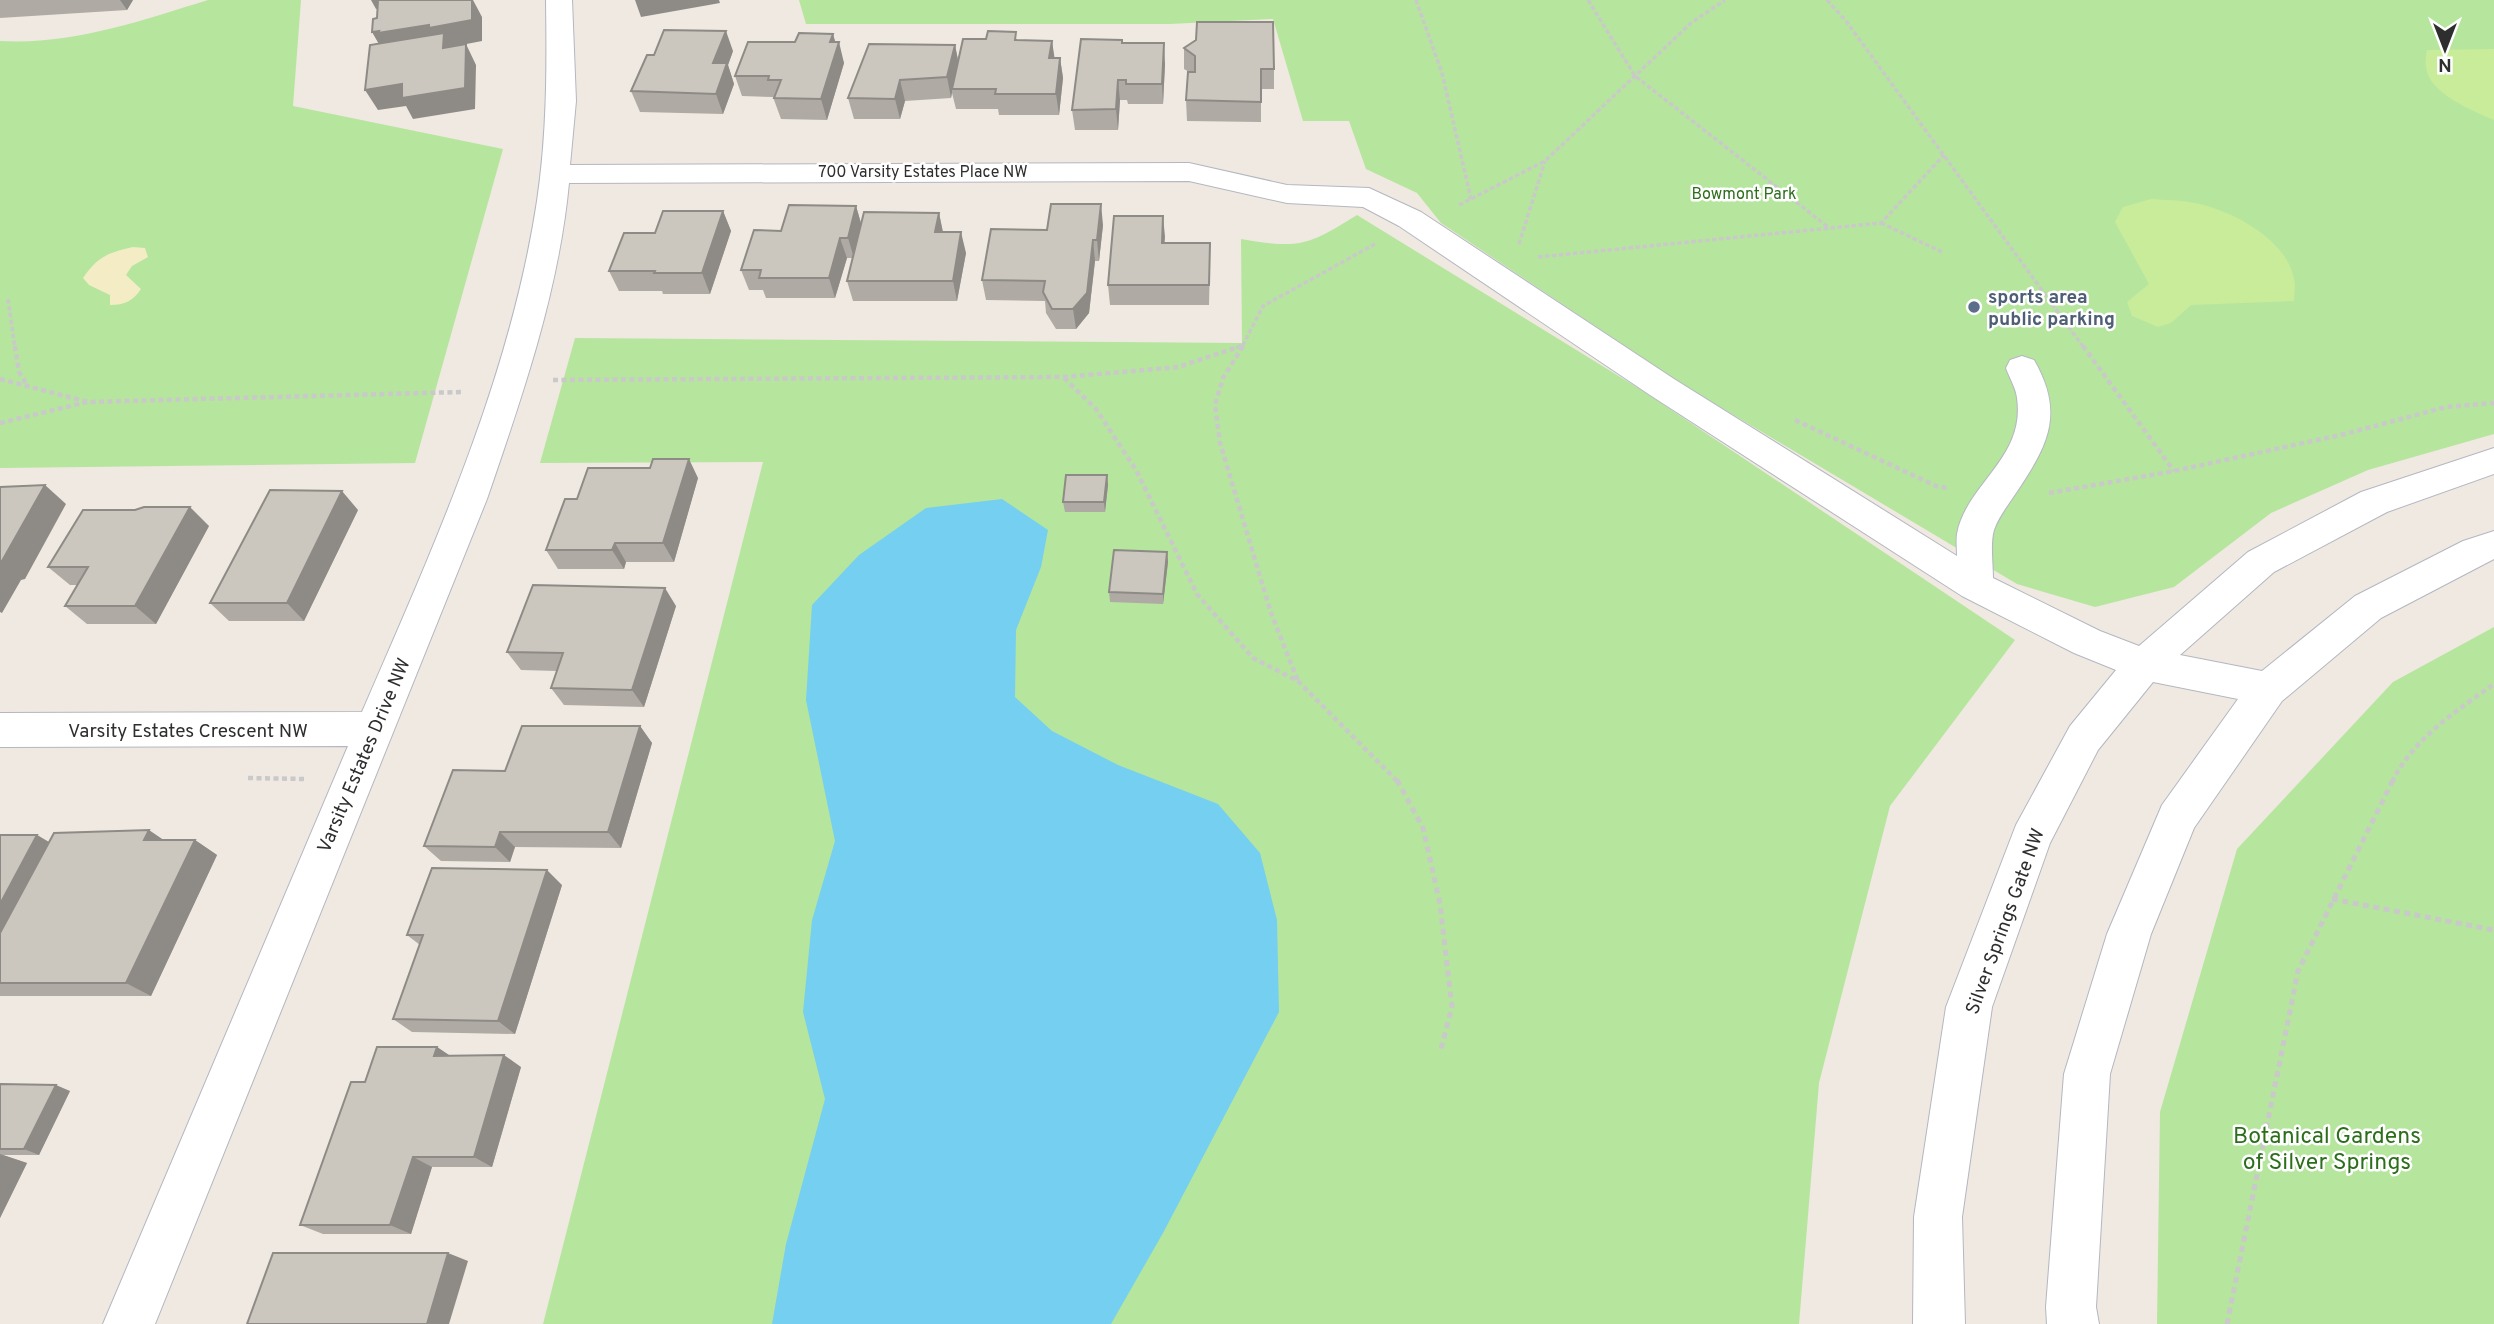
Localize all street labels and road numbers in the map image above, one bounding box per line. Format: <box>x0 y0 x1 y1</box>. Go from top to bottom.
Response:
street label: 700 Varsity Estates Place NW <box>818 163 1028 183</box>
street label: Varsity Estates Drive NW <box>313 655 417 857</box>
street label: Varsity Estates Crescent NW <box>68 720 308 744</box>
street label: Silver Springs Gate NW <box>1961 825 2051 1018</box>

